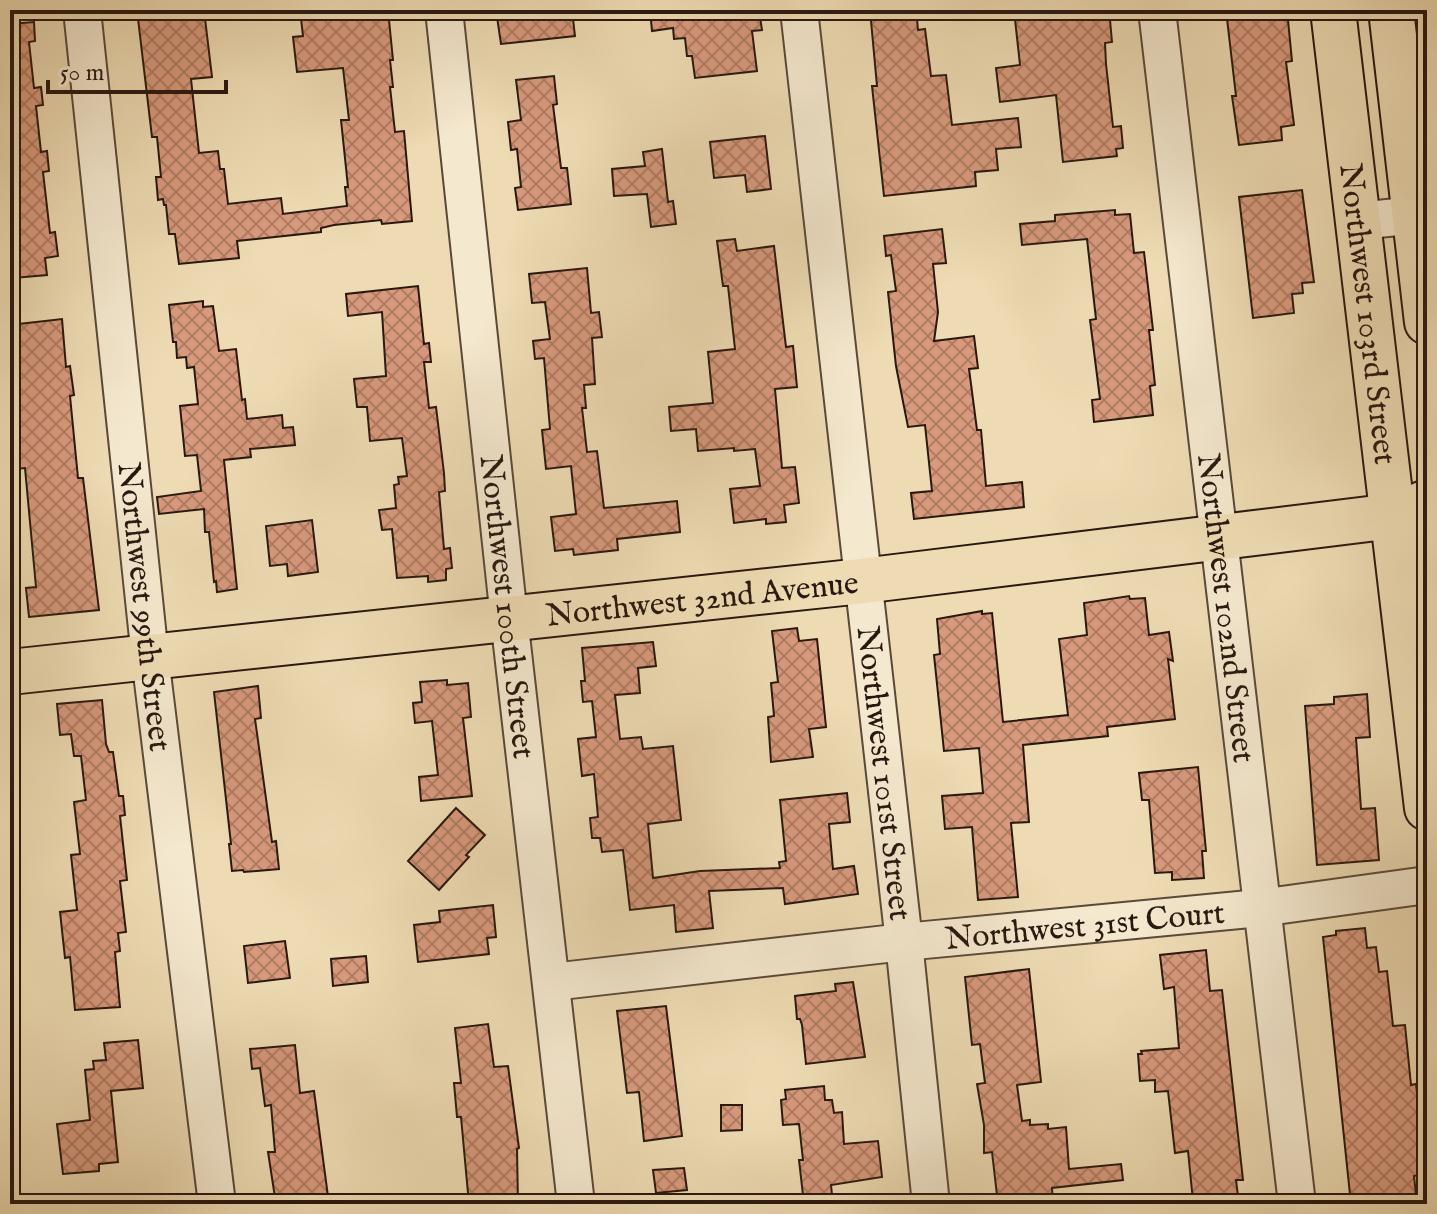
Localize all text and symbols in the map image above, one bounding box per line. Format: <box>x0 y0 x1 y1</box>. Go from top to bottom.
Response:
scale bar <box>48 44 226 94</box>
text: 50 m <box>60 58 104 89</box>
street label: Northwest 103rd Street <box>1328 161 1404 467</box>
street label: Northwest 102nd Street <box>1186 451 1263 765</box>
street label: Northwest 100th Street <box>469 453 543 761</box>
street label: Northwest 99th Street <box>107 460 179 754</box>
street label: Northwest 32nd Avenue <box>544 564 861 638</box>
street label: Northwest 101st Street <box>846 624 919 923</box>
street label: Northwest 31st Court <box>944 893 1227 961</box>

